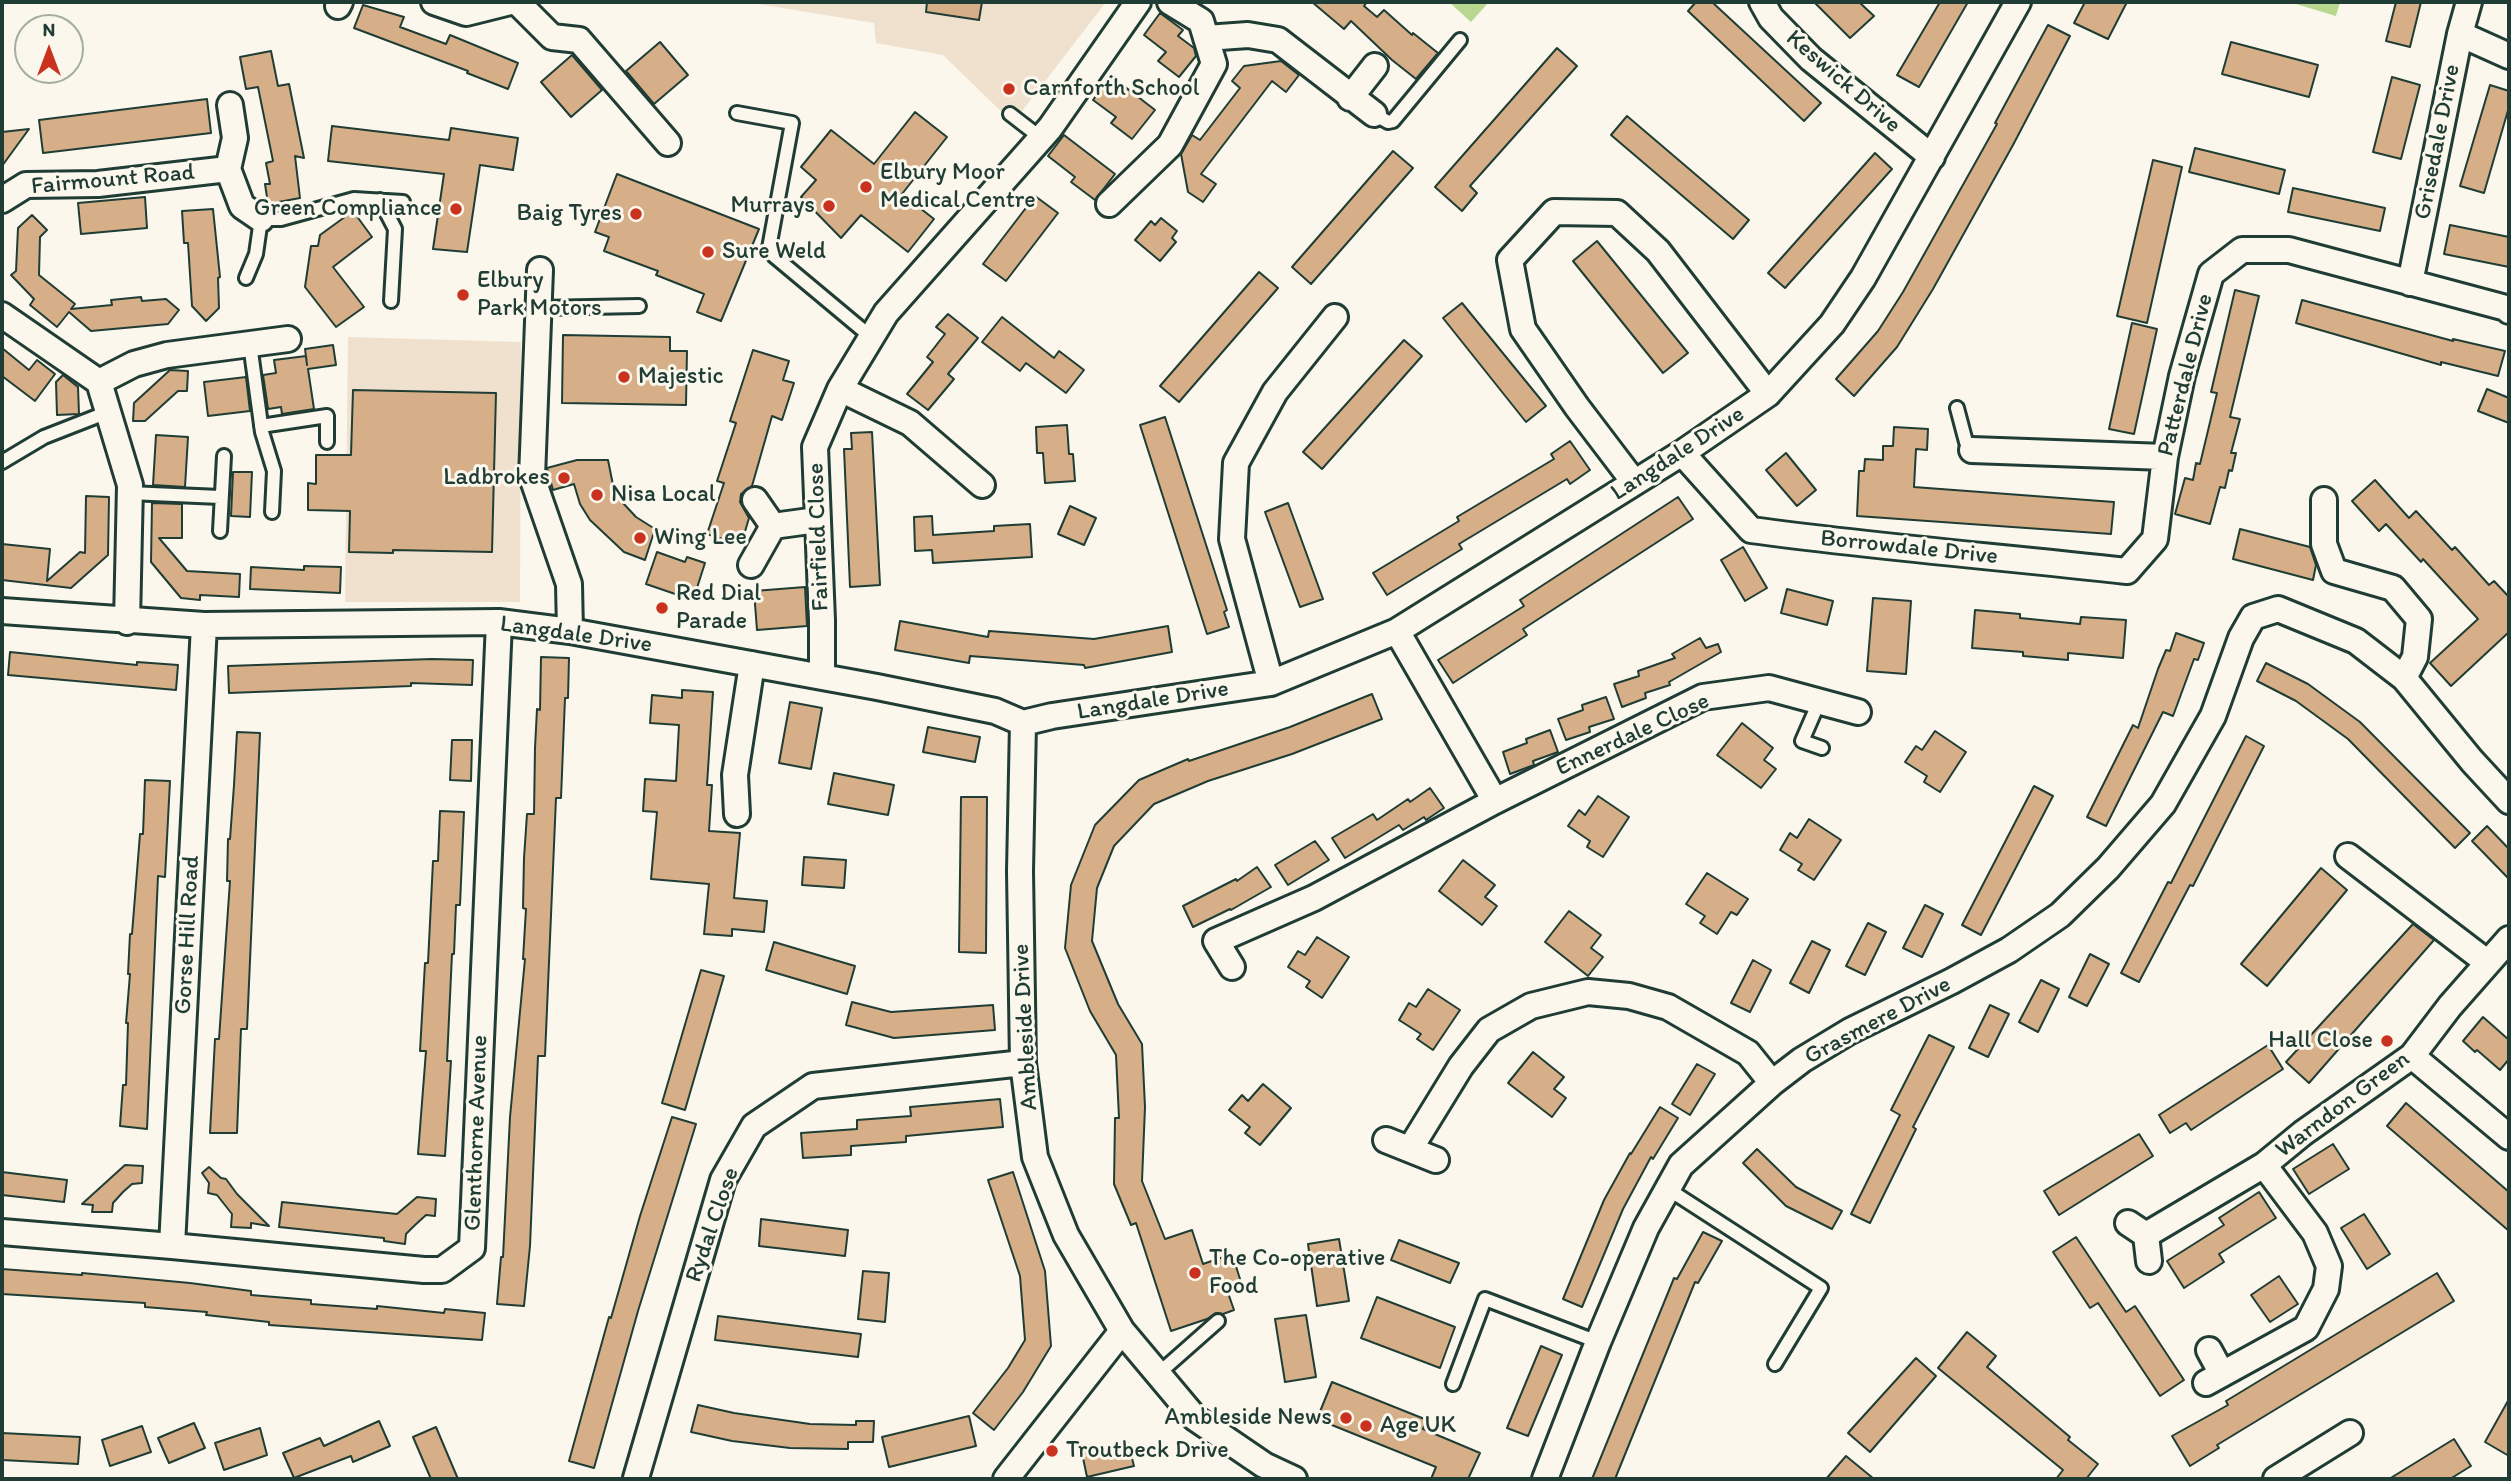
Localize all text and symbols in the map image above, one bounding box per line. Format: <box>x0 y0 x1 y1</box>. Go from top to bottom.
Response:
north arrow <box>14 14 84 84</box>
text: N <box>43 18 55 41</box>
street label: Keswick Drive <box>1780 24 1906 140</box>
street label: Grisedale Drive <box>2409 62 2467 222</box>
place label: Carnforth School <box>1023 75 1199 103</box>
marker: Carnforth School <box>1001 81 1017 97</box>
street label: Fairmount Road <box>30 159 196 201</box>
place label: Elbury Moor Medical Centre <box>880 159 1036 215</box>
marker: Elbury Moor Medical Centre <box>858 179 874 195</box>
place label: Murrays <box>730 192 815 220</box>
place label: Green Compliance <box>254 195 442 223</box>
marker: Murrays <box>821 198 837 214</box>
place label: Baig Tyres <box>517 200 622 228</box>
marker: Green Compliance <box>448 201 464 217</box>
marker: Baig Tyres <box>628 206 644 222</box>
place label: Sure Weld <box>722 238 826 266</box>
marker: Sure Weld <box>700 244 716 260</box>
place label: Elbury Park Motors <box>477 267 602 323</box>
marker: Elbury Park Motors <box>455 287 471 303</box>
street label: Patterdale Drive <box>2152 291 2220 459</box>
place label: Majestic <box>638 363 724 391</box>
marker: Majestic <box>616 369 632 385</box>
street label: Langdale Drive <box>1606 400 1750 508</box>
street label: Fairfield Close <box>802 462 836 612</box>
place label: Ladbrokes <box>443 464 550 492</box>
marker: Ladbrokes <box>556 470 572 486</box>
place label: Nisa Local <box>611 481 715 509</box>
marker: Nisa Local <box>589 487 605 503</box>
place label: Wing Lee <box>654 524 747 552</box>
street label: Borrowdale Drive <box>1819 524 1999 572</box>
marker: Wing Lee <box>632 530 648 546</box>
place label: Red Dial Parade <box>676 580 761 636</box>
marker: Red Dial Parade <box>654 600 670 616</box>
street label: Langdale Drive <box>498 610 654 660</box>
street label: Langdale Drive <box>1075 675 1231 727</box>
street label: Ennerdale Close <box>1552 687 1714 783</box>
street label: Gorse Hill Road <box>169 855 207 1015</box>
street label: Ambleside Drive <box>1007 943 1045 1111</box>
street label: Grasmere Drive <box>1800 970 1956 1072</box>
place label: Hall Close <box>2268 1027 2373 1055</box>
marker: Hall Close <box>2379 1033 2395 1049</box>
street label: Glenthorne Avenue <box>459 1034 495 1232</box>
street label: Warndon Green <box>2270 1045 2416 1165</box>
street label: Rydal Close <box>680 1164 746 1286</box>
place label: The Co-operative Food <box>1209 1245 1385 1301</box>
marker: The Co-operative Food <box>1187 1265 1203 1281</box>
place label: Ambleside News <box>1164 1404 1332 1432</box>
marker: Ambleside News <box>1338 1410 1354 1426</box>
place label: Age UK <box>1380 1412 1456 1440</box>
marker: Age UK <box>1358 1418 1374 1434</box>
place label: Troutbeck Drive <box>1066 1437 1229 1465</box>
marker: Troutbeck Drive <box>1044 1443 1060 1459</box>

